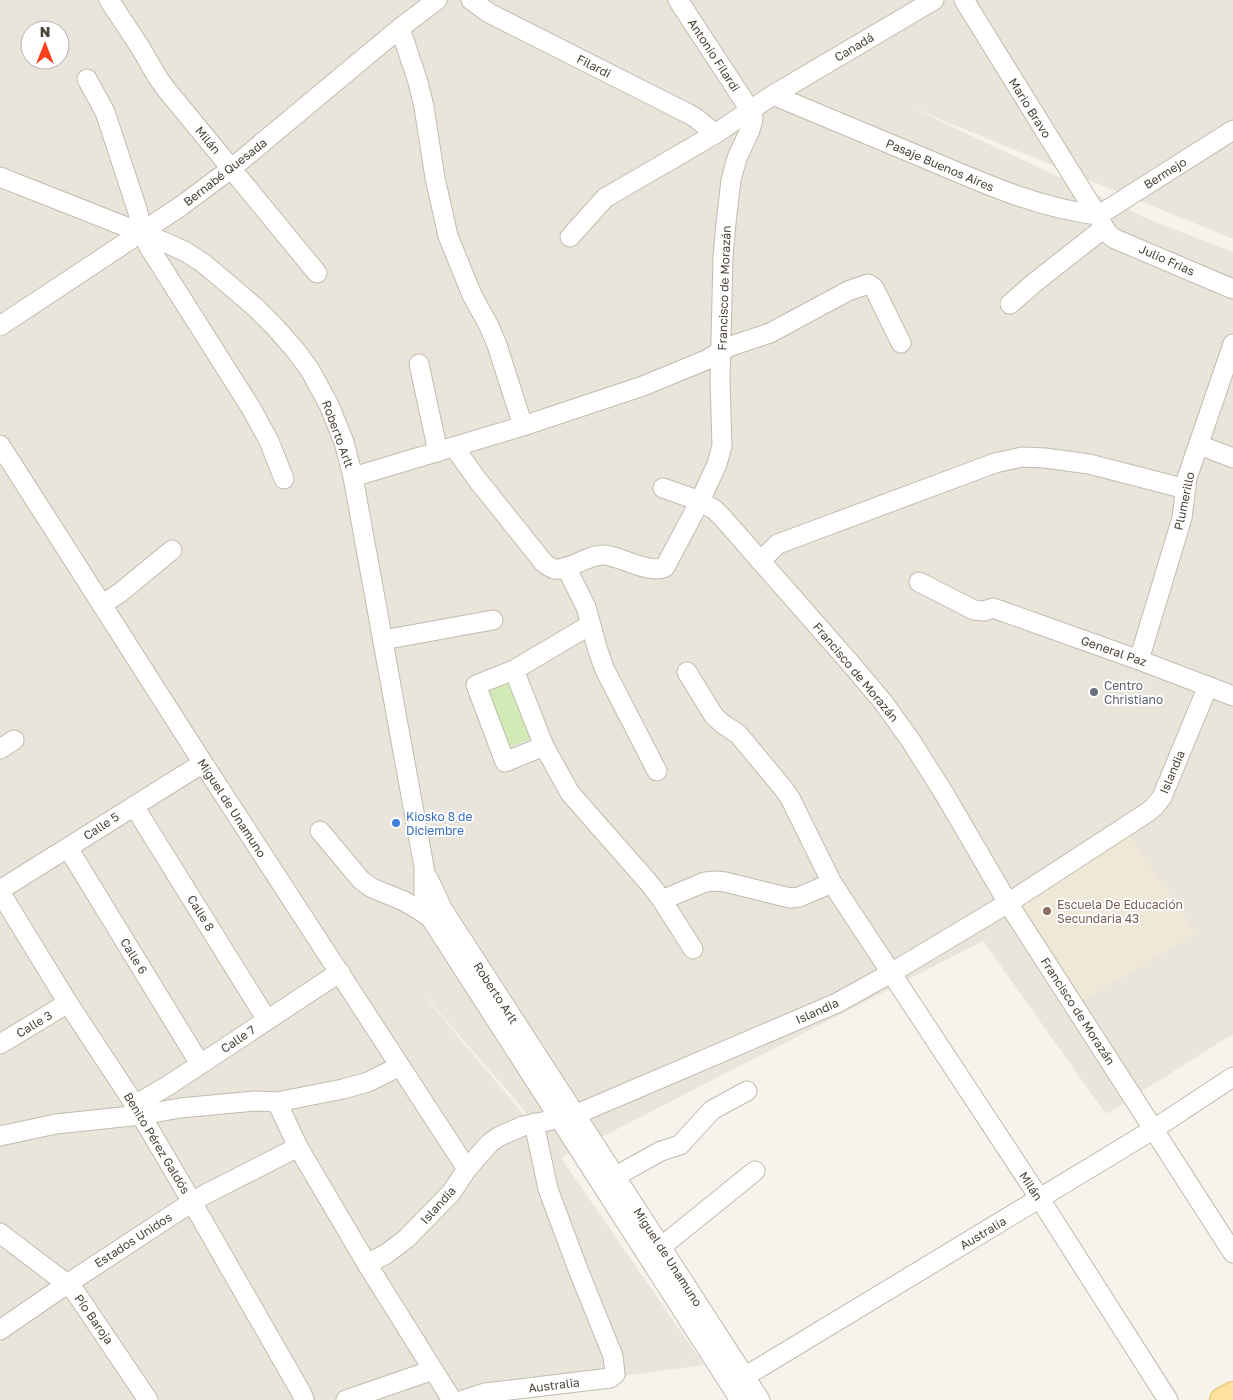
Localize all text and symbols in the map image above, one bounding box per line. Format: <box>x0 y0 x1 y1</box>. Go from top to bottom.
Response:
street label: Antonio Filardi <box>685 16 743 94</box>
north arrow <box>20 20 70 70</box>
text: N <box>40 23 50 40</box>
street label: Canadá <box>832 29 876 65</box>
street label: Filardi <box>574 51 614 81</box>
street label: Mario Bravo <box>1006 75 1054 141</box>
street label: Milán <box>192 123 224 157</box>
street label: Bernabé Quesada <box>180 135 270 209</box>
street label: Pasaje Buenos Aires <box>884 135 996 195</box>
street label: Bermejo <box>1141 154 1189 192</box>
street label: Francisco de Morazán <box>714 225 734 351</box>
street label: Julio Frias <box>1137 241 1197 279</box>
street label: Roberto Arlt <box>319 398 357 470</box>
street label: Plumerillo <box>1171 470 1197 532</box>
street label: Francisco de Morazán <box>810 619 902 725</box>
street label: General Paz <box>1079 633 1149 669</box>
place label: Centro Christiano <box>1104 678 1163 707</box>
marker: Centro Christiano <box>1088 686 1100 698</box>
street label: Islandia <box>1156 748 1188 796</box>
street label: Miguel de Unamuno <box>194 756 270 860</box>
street label: Calle 5 <box>80 809 122 843</box>
place label: Kiosko 8 de Diciembre <box>406 809 472 838</box>
marker: Kiosko 8 de Diciembre <box>390 817 402 829</box>
street label: Calle 8 <box>184 892 218 934</box>
place label: Escuela De Educación Secundaria 43 <box>1057 897 1183 926</box>
marker: Escuela De Educación Secundaria 43 <box>1041 905 1053 917</box>
street label: Calle 6 <box>117 935 151 977</box>
street label: Francisco de Morazán <box>1038 954 1118 1068</box>
street label: Roberto Arlt <box>470 959 522 1027</box>
street label: Islandia <box>793 995 841 1027</box>
street label: Calle 3 <box>13 1007 55 1041</box>
street label: Calle 7 <box>218 1022 258 1056</box>
street label: Benito Pérez Galdós <box>121 1089 193 1197</box>
street label: Milán <box>1016 1169 1046 1203</box>
street label: Islandia <box>417 1183 459 1227</box>
street label: Miguel de Unamuno <box>630 1205 706 1309</box>
street label: Estados Unidos <box>91 1209 175 1271</box>
street label: Australia <box>957 1213 1009 1253</box>
street label: Pío Baroja <box>71 1291 117 1347</box>
street label: Australia <box>528 1374 580 1396</box>

